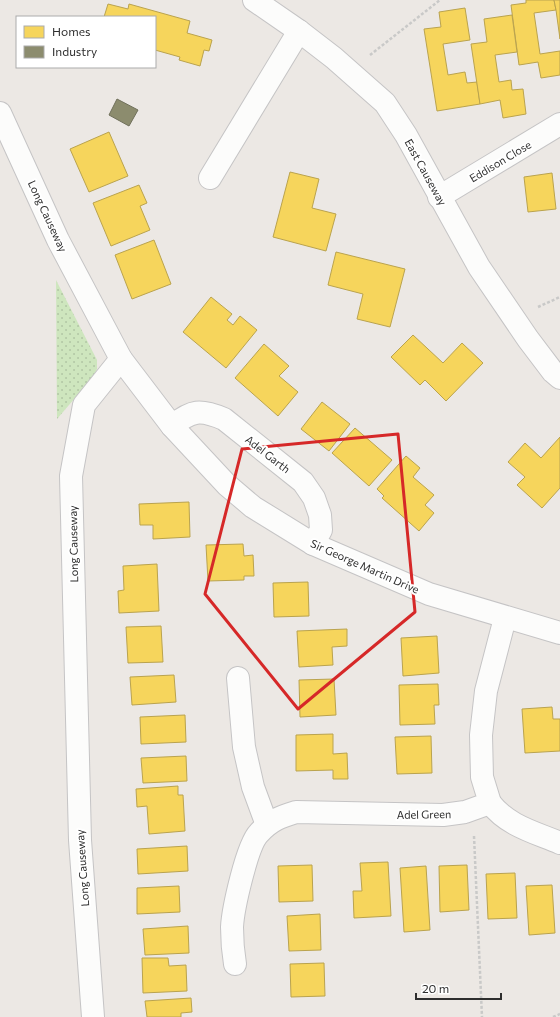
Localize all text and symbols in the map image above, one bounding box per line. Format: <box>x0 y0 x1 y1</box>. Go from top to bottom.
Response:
legend <box>16 16 156 68</box>
text: Homes <box>52 24 90 38</box>
text: Industry <box>52 44 97 58</box>
street label: East Causeway <box>402 136 450 208</box>
street label: Eddison Close <box>467 137 533 185</box>
street label: Long Causeway <box>26 178 70 254</box>
street label: Adel Garth <box>243 432 293 476</box>
street label: Long Causeway <box>66 505 80 583</box>
street label: Sir George Martin Drive <box>309 536 421 596</box>
street label: Adel Green <box>397 807 451 821</box>
street label: Long Causeway <box>73 829 91 907</box>
scale bar <box>416 975 501 1001</box>
text: 20 m <box>422 981 449 995</box>

